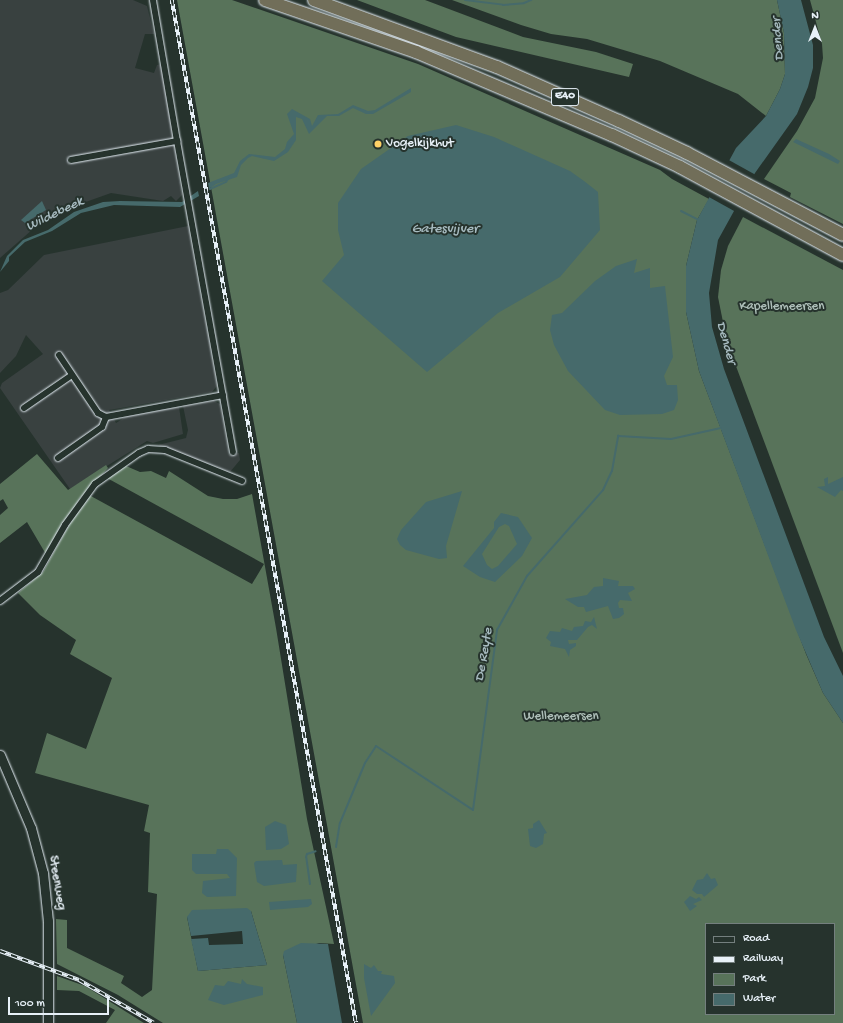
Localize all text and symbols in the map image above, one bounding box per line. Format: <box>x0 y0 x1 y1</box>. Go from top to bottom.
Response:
north arrow <box>795 8 835 48</box>
text: N <box>811 10 819 22</box>
water label: Dender <box>769 17 789 61</box>
road number: E40 <box>551 87 579 107</box>
place label: Vogelkijkhut <box>386 136 454 152</box>
marker: Vogelkijkhut <box>373 139 383 149</box>
water label: Wildebeek <box>24 194 86 236</box>
water label: Gatesvijver <box>412 222 478 238</box>
park label: Kapellemeersen <box>740 299 824 315</box>
water label: Dender <box>711 320 739 366</box>
water label: De Reyte <box>472 627 498 683</box>
park label: Wellemeersen <box>523 709 599 725</box>
street label: Steenweg <box>44 855 68 911</box>
legend <box>705 923 835 1015</box>
text: Road <box>743 932 769 946</box>
text: Railway <box>743 952 783 966</box>
text: Park <box>743 972 766 986</box>
scale bar <box>10 989 111 1015</box>
text: Water <box>743 992 775 1006</box>
text: 100 m <box>15 997 45 1011</box>

